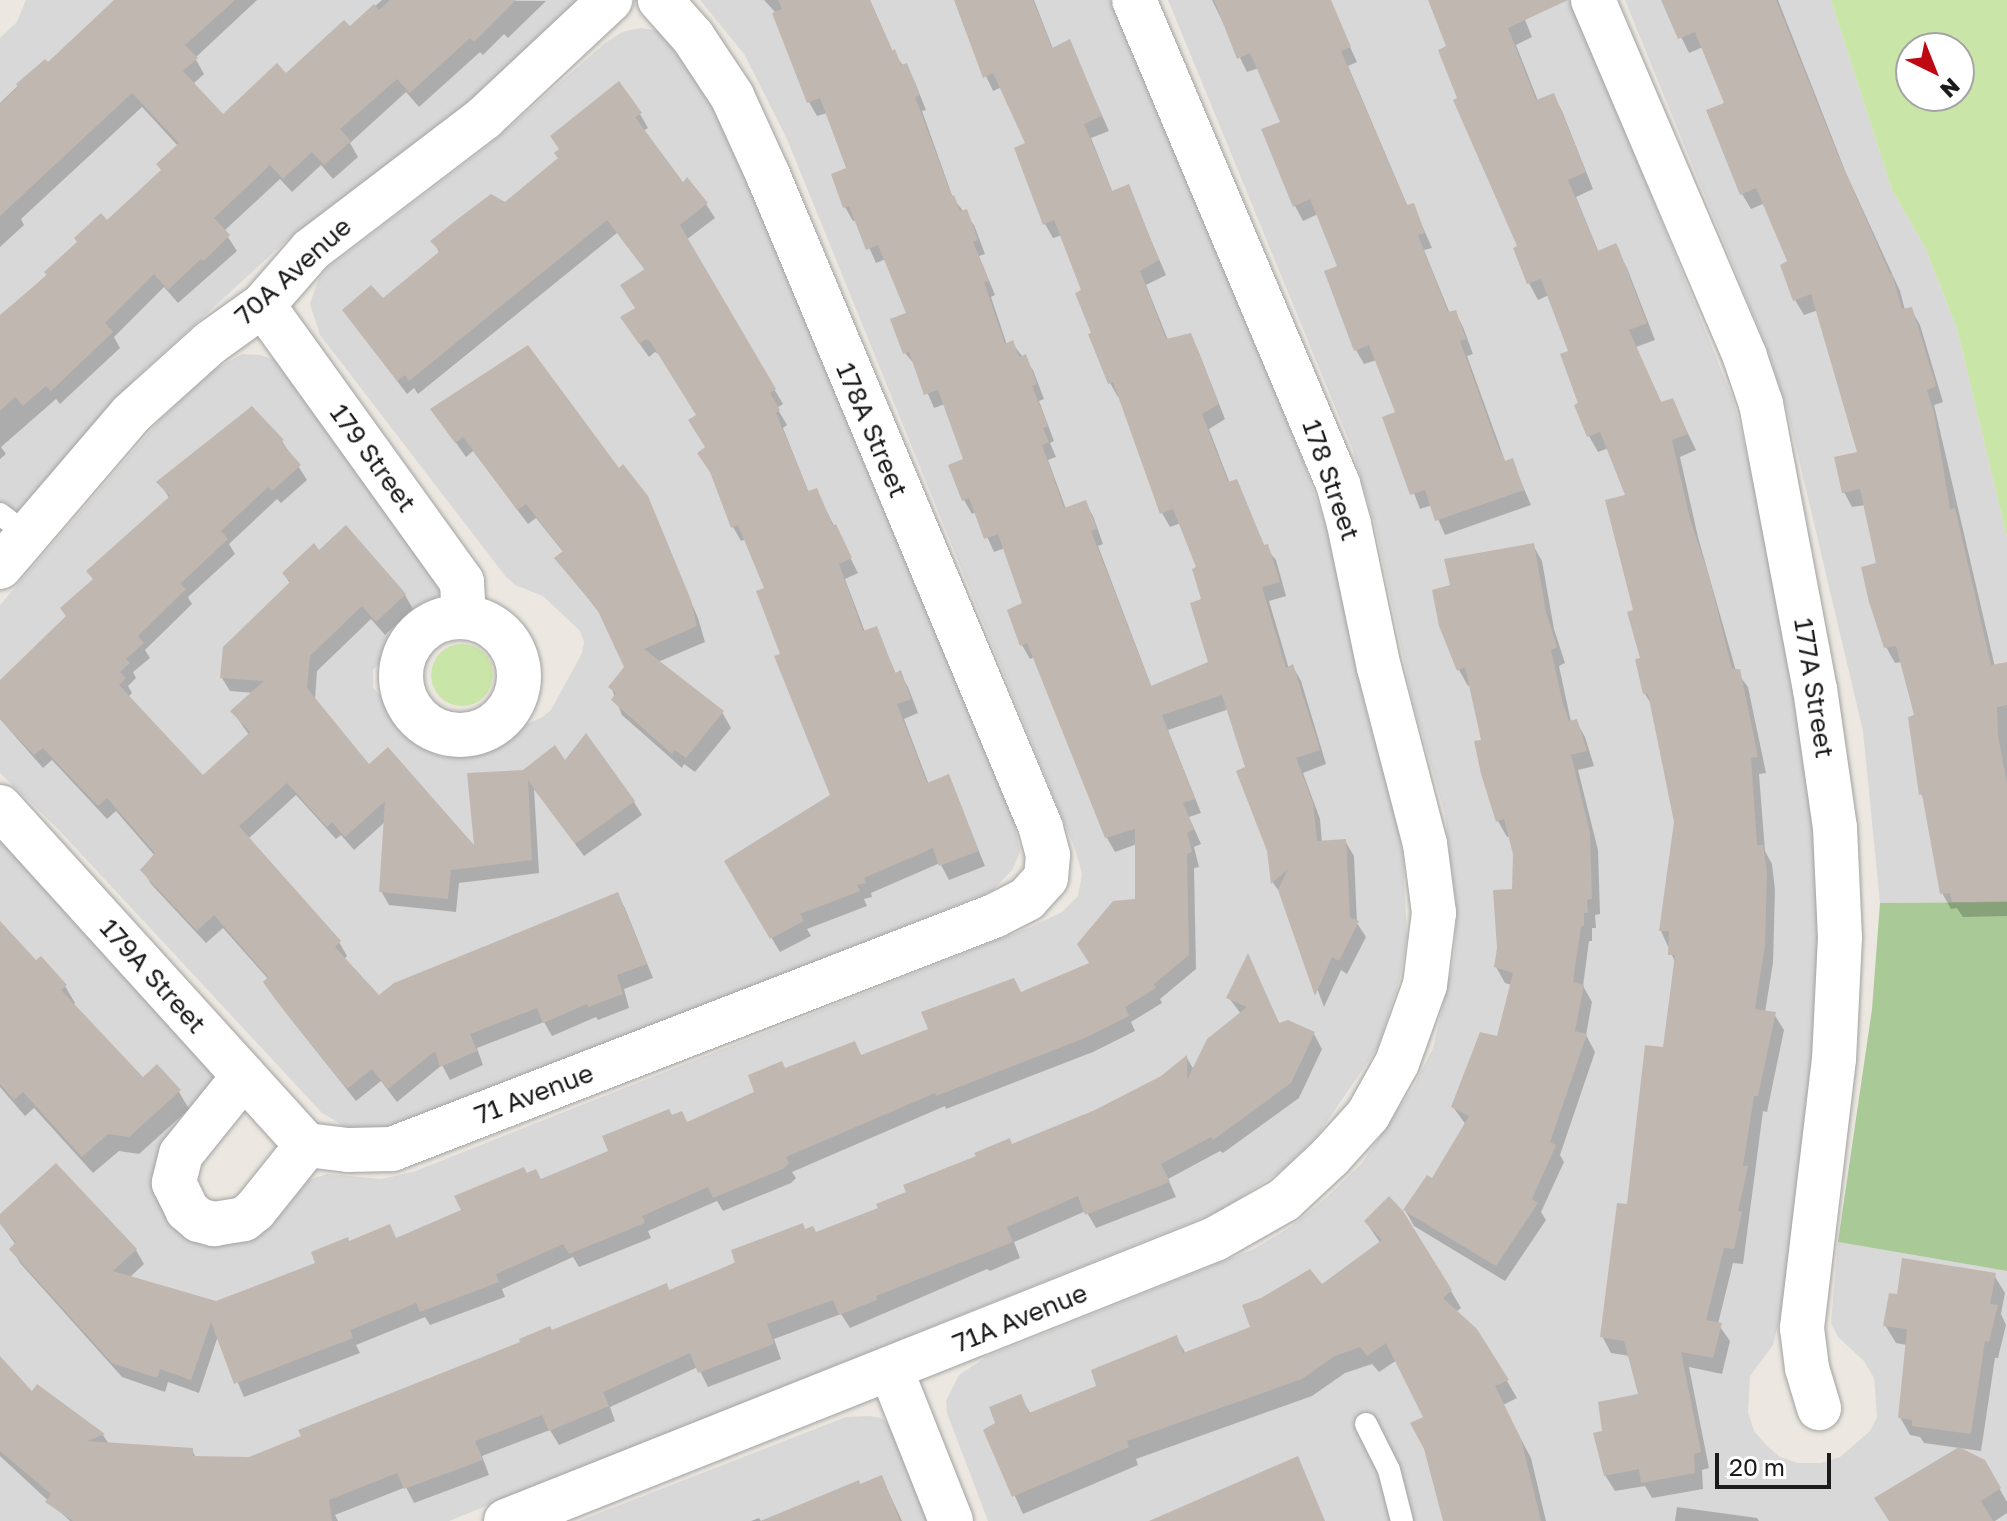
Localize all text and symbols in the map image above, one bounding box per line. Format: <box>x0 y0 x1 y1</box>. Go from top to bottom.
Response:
north arrow <box>1895 32 1975 112</box>
text: N <box>1935 73 1966 104</box>
street label: 70A Avenue <box>228 211 358 331</box>
street label: 178A Street <box>830 358 914 502</box>
street label: 179 Street <box>323 398 423 518</box>
street label: 178 Street <box>1296 415 1366 545</box>
street label: 177A Street <box>1788 616 1840 760</box>
street label: 179A Street <box>94 912 212 1040</box>
street label: 71 Avenue <box>470 1057 598 1131</box>
street label: 71A Avenue <box>948 1277 1092 1359</box>
scale bar <box>1719 1437 1835 1487</box>
text: 20 m <box>1729 1452 1785 1481</box>

